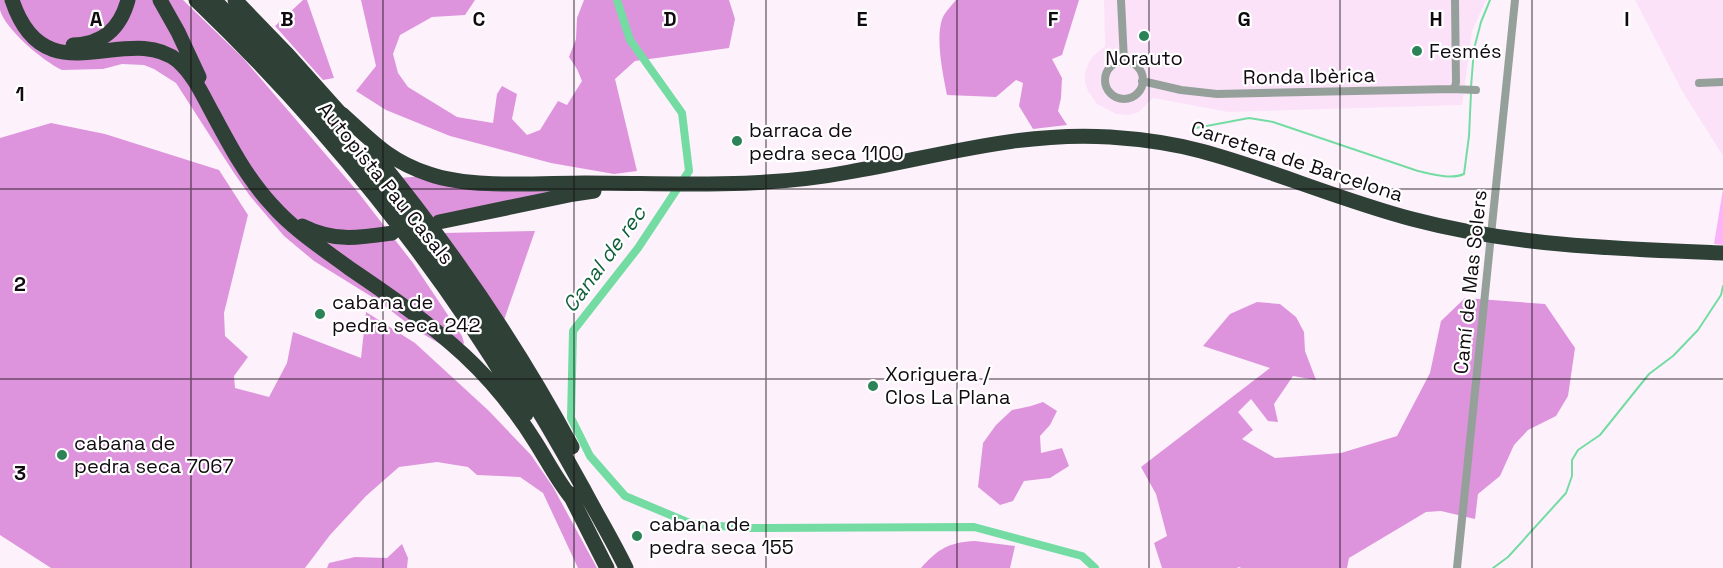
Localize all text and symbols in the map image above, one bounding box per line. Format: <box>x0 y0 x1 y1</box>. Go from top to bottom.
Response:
text: A <box>90 6 103 32</box>
text: B <box>280 6 294 32</box>
text: C <box>473 6 486 32</box>
text: D <box>663 6 677 32</box>
text: E <box>856 6 868 32</box>
text: F <box>1048 6 1059 32</box>
text: G <box>1237 6 1251 32</box>
text: H <box>1429 6 1443 32</box>
text: I <box>1624 6 1630 32</box>
marker: Norauto <box>1137 29 1151 43</box>
place label: Fesmés <box>1429 38 1502 64</box>
marker: Fesmés <box>1410 44 1424 58</box>
place label: Norauto <box>1105 45 1183 71</box>
street label: Ronda Ibèrica <box>1243 62 1375 90</box>
text: 1 <box>15 81 25 107</box>
street label: Autopista Pau Casals <box>312 96 460 270</box>
street label: Carretera de Barcelona <box>1188 114 1406 208</box>
place label: barraca de pedra seca 1100 <box>749 117 904 166</box>
marker: barraca de pedra seca 1100 <box>730 134 744 148</box>
street label: Camí de Mas Solers <box>1447 189 1493 375</box>
water label: Canal de rec <box>556 199 652 317</box>
text: 2 <box>14 271 26 297</box>
place label: cabana de pedra seca 242 <box>332 289 480 338</box>
marker: cabana de pedra seca 242 <box>313 307 327 321</box>
place label: Xoriguera / Clos La Plana <box>885 361 1011 410</box>
marker: Xoriguera / Clos La Plana <box>866 379 880 393</box>
place label: cabana de pedra seca 7067 <box>74 430 234 479</box>
marker: cabana de pedra seca 7067 <box>55 448 69 462</box>
text: 3 <box>14 460 26 486</box>
place label: cabana de pedra seca 155 <box>649 511 794 560</box>
marker: cabana de pedra seca 155 <box>630 529 644 543</box>

